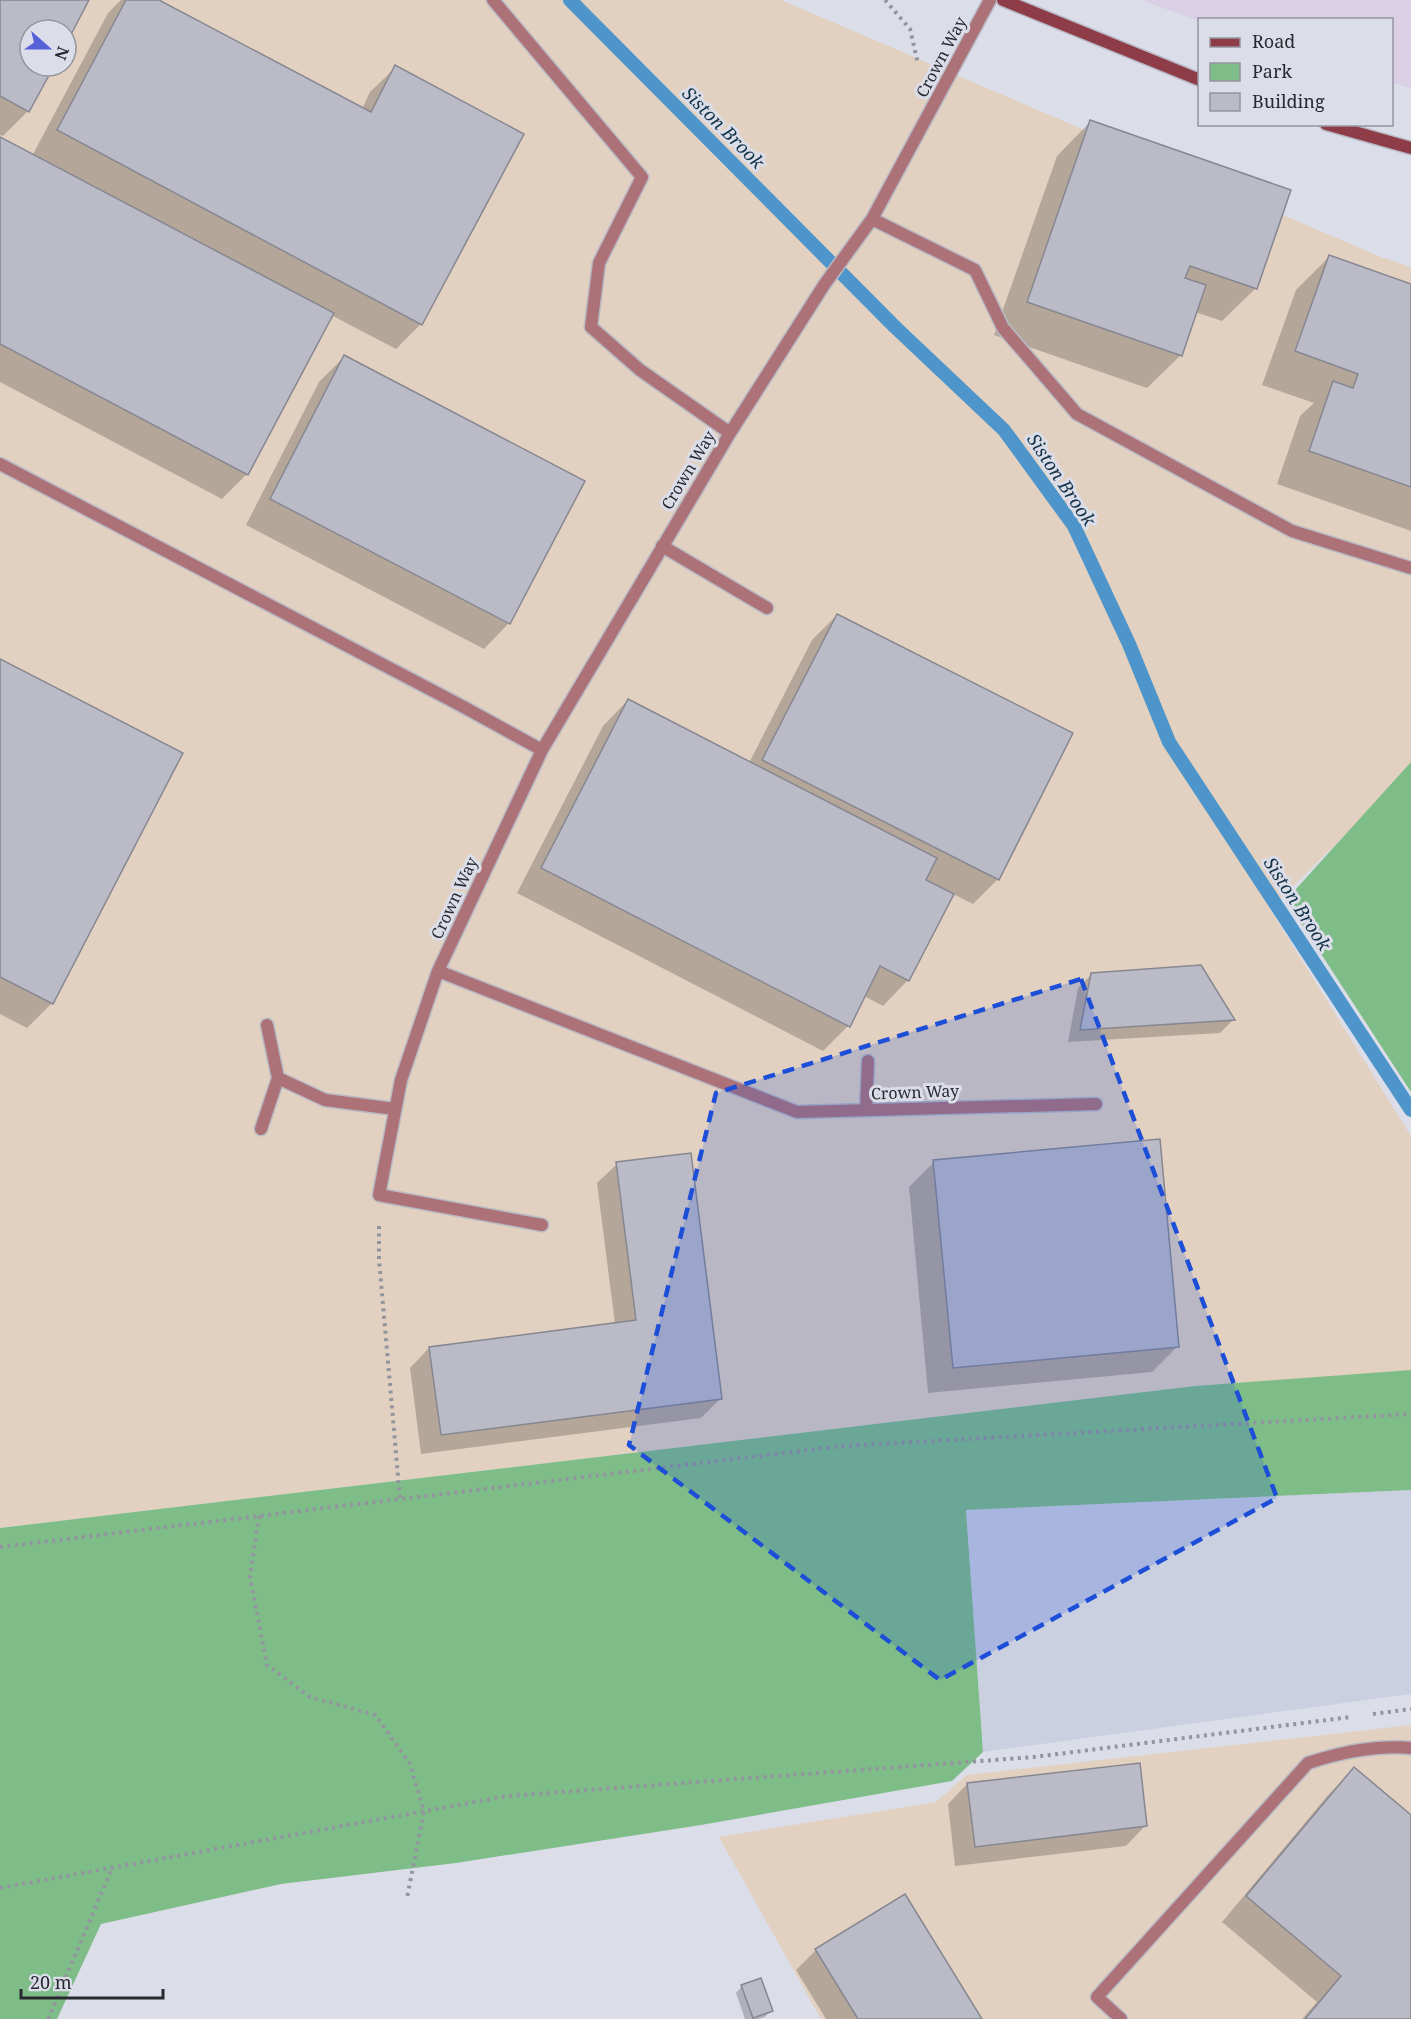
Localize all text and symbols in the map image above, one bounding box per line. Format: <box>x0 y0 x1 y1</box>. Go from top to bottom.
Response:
street label: Crown Way <box>911 12 972 101</box>
north arrow <box>18 18 78 78</box>
legend <box>1198 18 1393 126</box>
text: Road <box>1252 29 1295 53</box>
text: N <box>49 44 75 64</box>
text: Park <box>1252 59 1292 83</box>
water label: Siston Brook <box>677 81 770 174</box>
text: Building <box>1252 89 1325 113</box>
street label: Crown Way <box>656 426 721 513</box>
water label: Siston Brook <box>1022 428 1102 531</box>
water label: Siston Brook <box>1259 852 1337 955</box>
street label: Crown Way <box>425 853 483 943</box>
street label: Crown Way <box>871 1079 960 1105</box>
scale bar <box>21 1962 164 2000</box>
text: 20 m <box>30 1970 72 1994</box>

